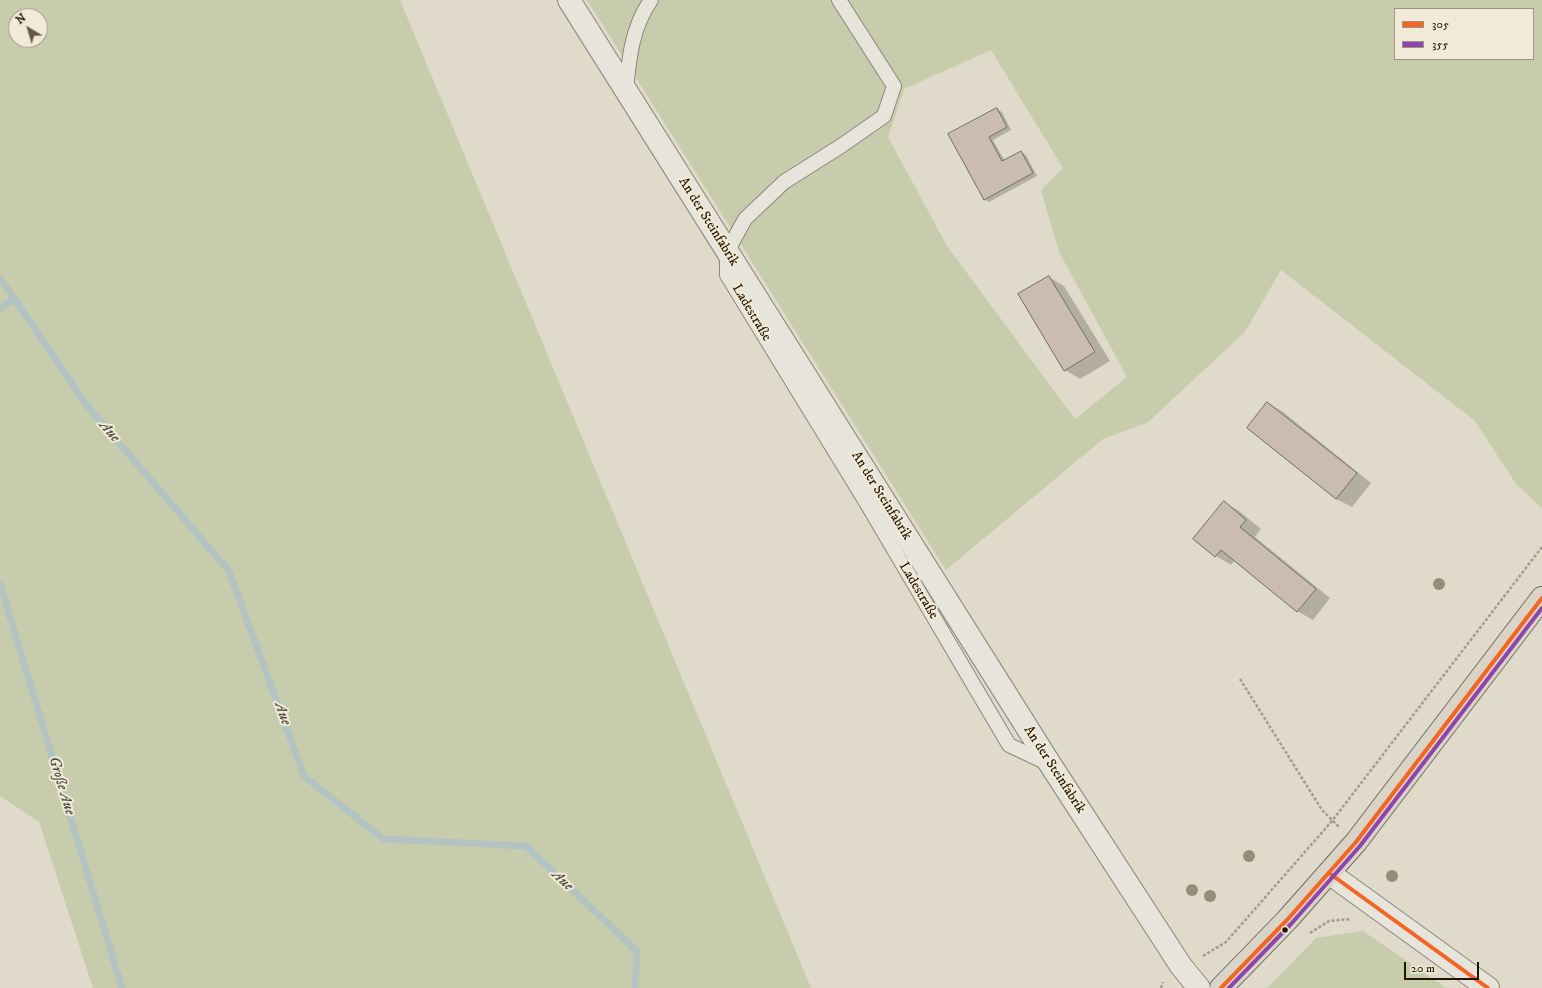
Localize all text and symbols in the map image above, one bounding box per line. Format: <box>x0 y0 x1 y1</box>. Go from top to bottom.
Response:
north arrow <box>8 8 48 48</box>
legend <box>1394 8 1534 60</box>
text: N <box>13 11 29 28</box>
text: 305 <box>1432 17 1449 32</box>
text: 355 <box>1432 37 1448 52</box>
street label: An der Steinfabrik <box>674 175 742 269</box>
street label: Ladestraße <box>727 282 775 344</box>
water label: Aue <box>95 417 123 447</box>
street label: An der Steinfabrik <box>847 449 915 543</box>
street label: Ladestraße <box>894 560 942 622</box>
water label: Aue <box>270 700 294 728</box>
street label: An der Steinfabrik <box>1019 723 1089 817</box>
water label: Große Aue <box>44 755 78 817</box>
water label: Aue <box>548 867 576 895</box>
unlabelled marker <box>1280 925 1290 935</box>
scale bar <box>1406 954 1481 980</box>
text: 20 m <box>1411 961 1435 976</box>

